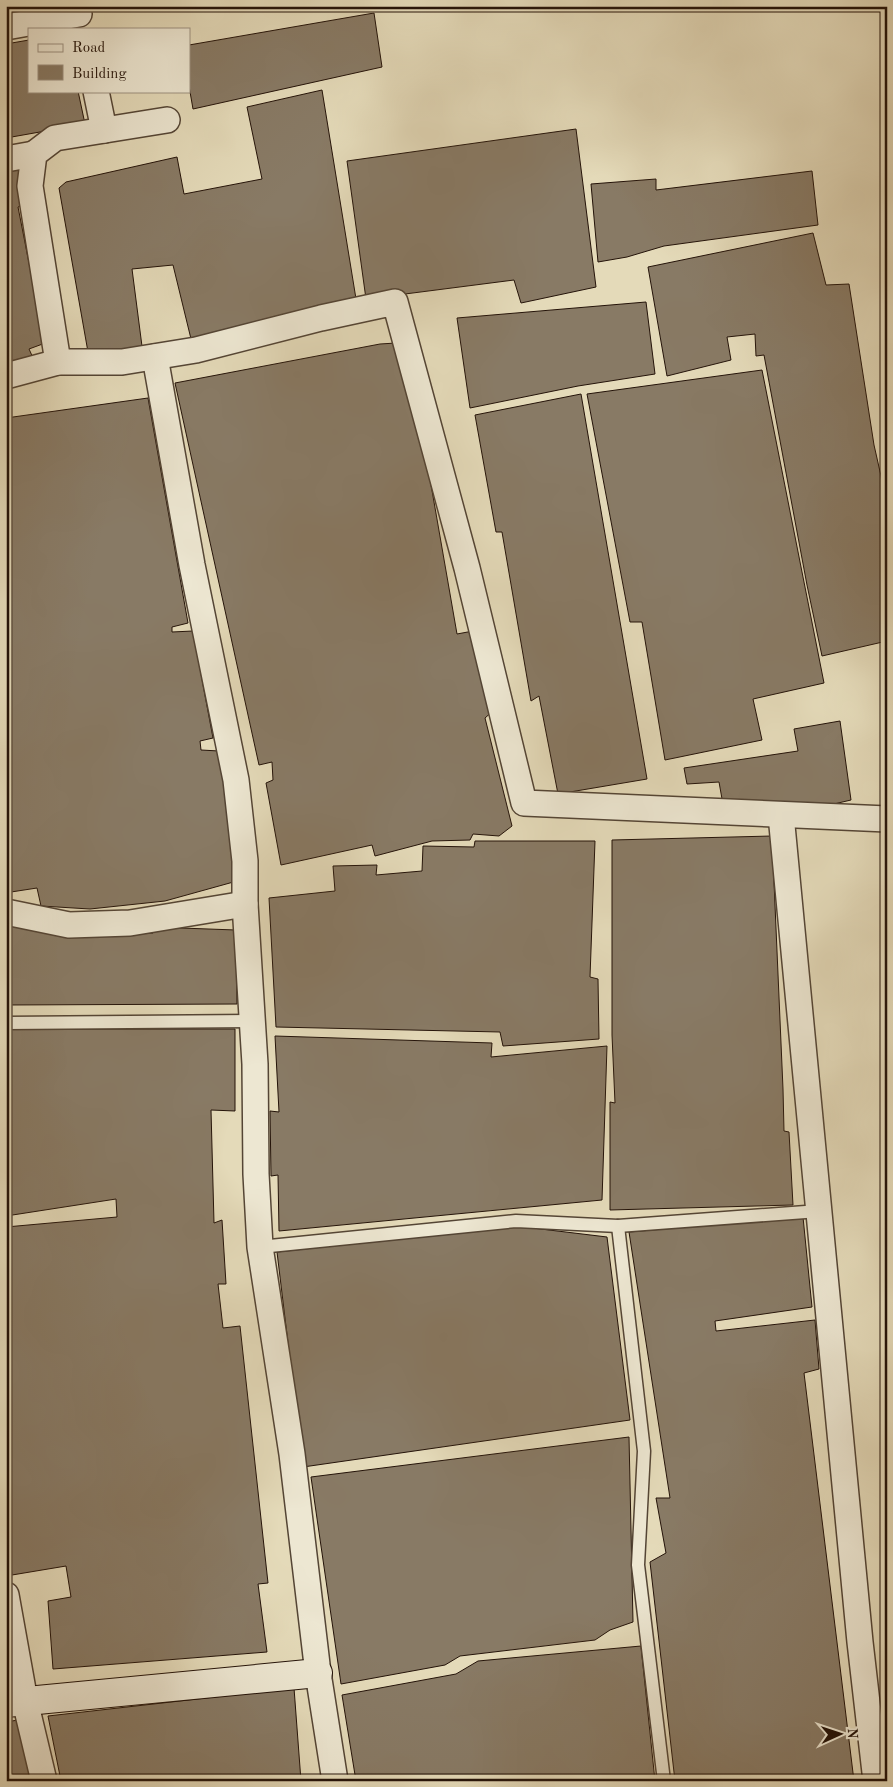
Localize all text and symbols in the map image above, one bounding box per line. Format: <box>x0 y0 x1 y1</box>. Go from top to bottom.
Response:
legend <box>28 28 190 92</box>
text: Road <box>72 41 106 56</box>
text: Building <box>72 67 127 82</box>
north arrow <box>816 1710 866 1760</box>
text: N <box>845 1728 859 1739</box>

